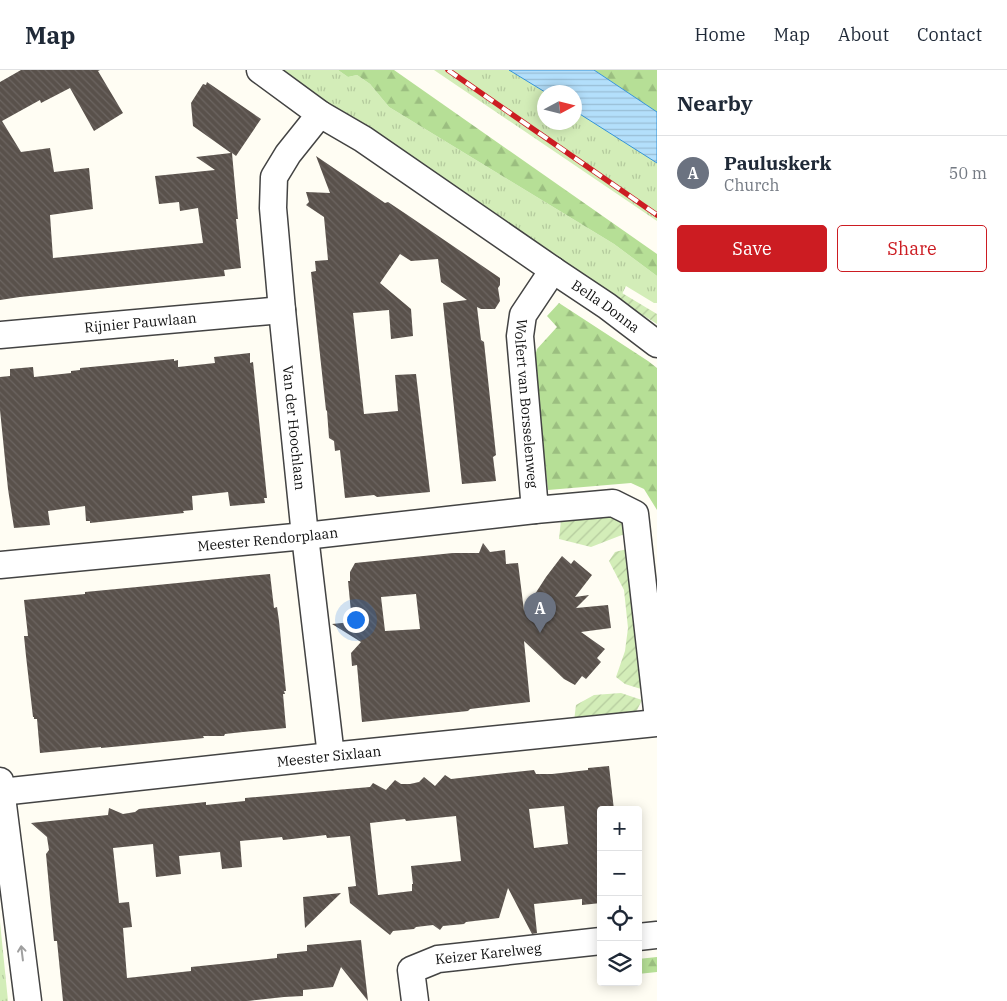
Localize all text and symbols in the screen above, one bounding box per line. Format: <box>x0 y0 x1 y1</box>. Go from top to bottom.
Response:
text: Map <box>25 19 75 51</box>
text: Home <box>694 23 746 46</box>
text: Map <box>774 23 810 46</box>
text: About <box>838 23 889 46</box>
text: Contact <box>917 23 982 46</box>
north arrow <box>537 85 582 130</box>
text: Nearby <box>677 89 753 117</box>
text: Pauluskerk <box>724 151 831 175</box>
text: A <box>687 163 699 183</box>
text: 50 m <box>949 163 987 183</box>
text: Church <box>724 175 780 195</box>
button: Save <box>677 225 827 272</box>
button: Share <box>837 225 987 272</box>
street label: Bella Donna <box>568 276 644 337</box>
street label: Rijnier Pauwlaan <box>84 309 197 336</box>
street label: Wolfert van Borsselenweg <box>511 318 542 489</box>
street label: Van der Hoochlaan <box>279 365 309 491</box>
street label: Meester Rendorplaan <box>197 523 339 555</box>
pin: A <box>524 592 556 633</box>
your location <box>343 607 369 633</box>
street label: Meester Sixlaan <box>276 742 382 771</box>
map controls <box>597 806 642 986</box>
button: + <box>597 806 642 851</box>
button: − <box>597 851 642 896</box>
button: locate <box>597 896 642 941</box>
street label: Keizer Karelweg <box>434 939 543 968</box>
button: layers <box>597 941 642 986</box>
one-way arrow <box>17 945 27 961</box>

